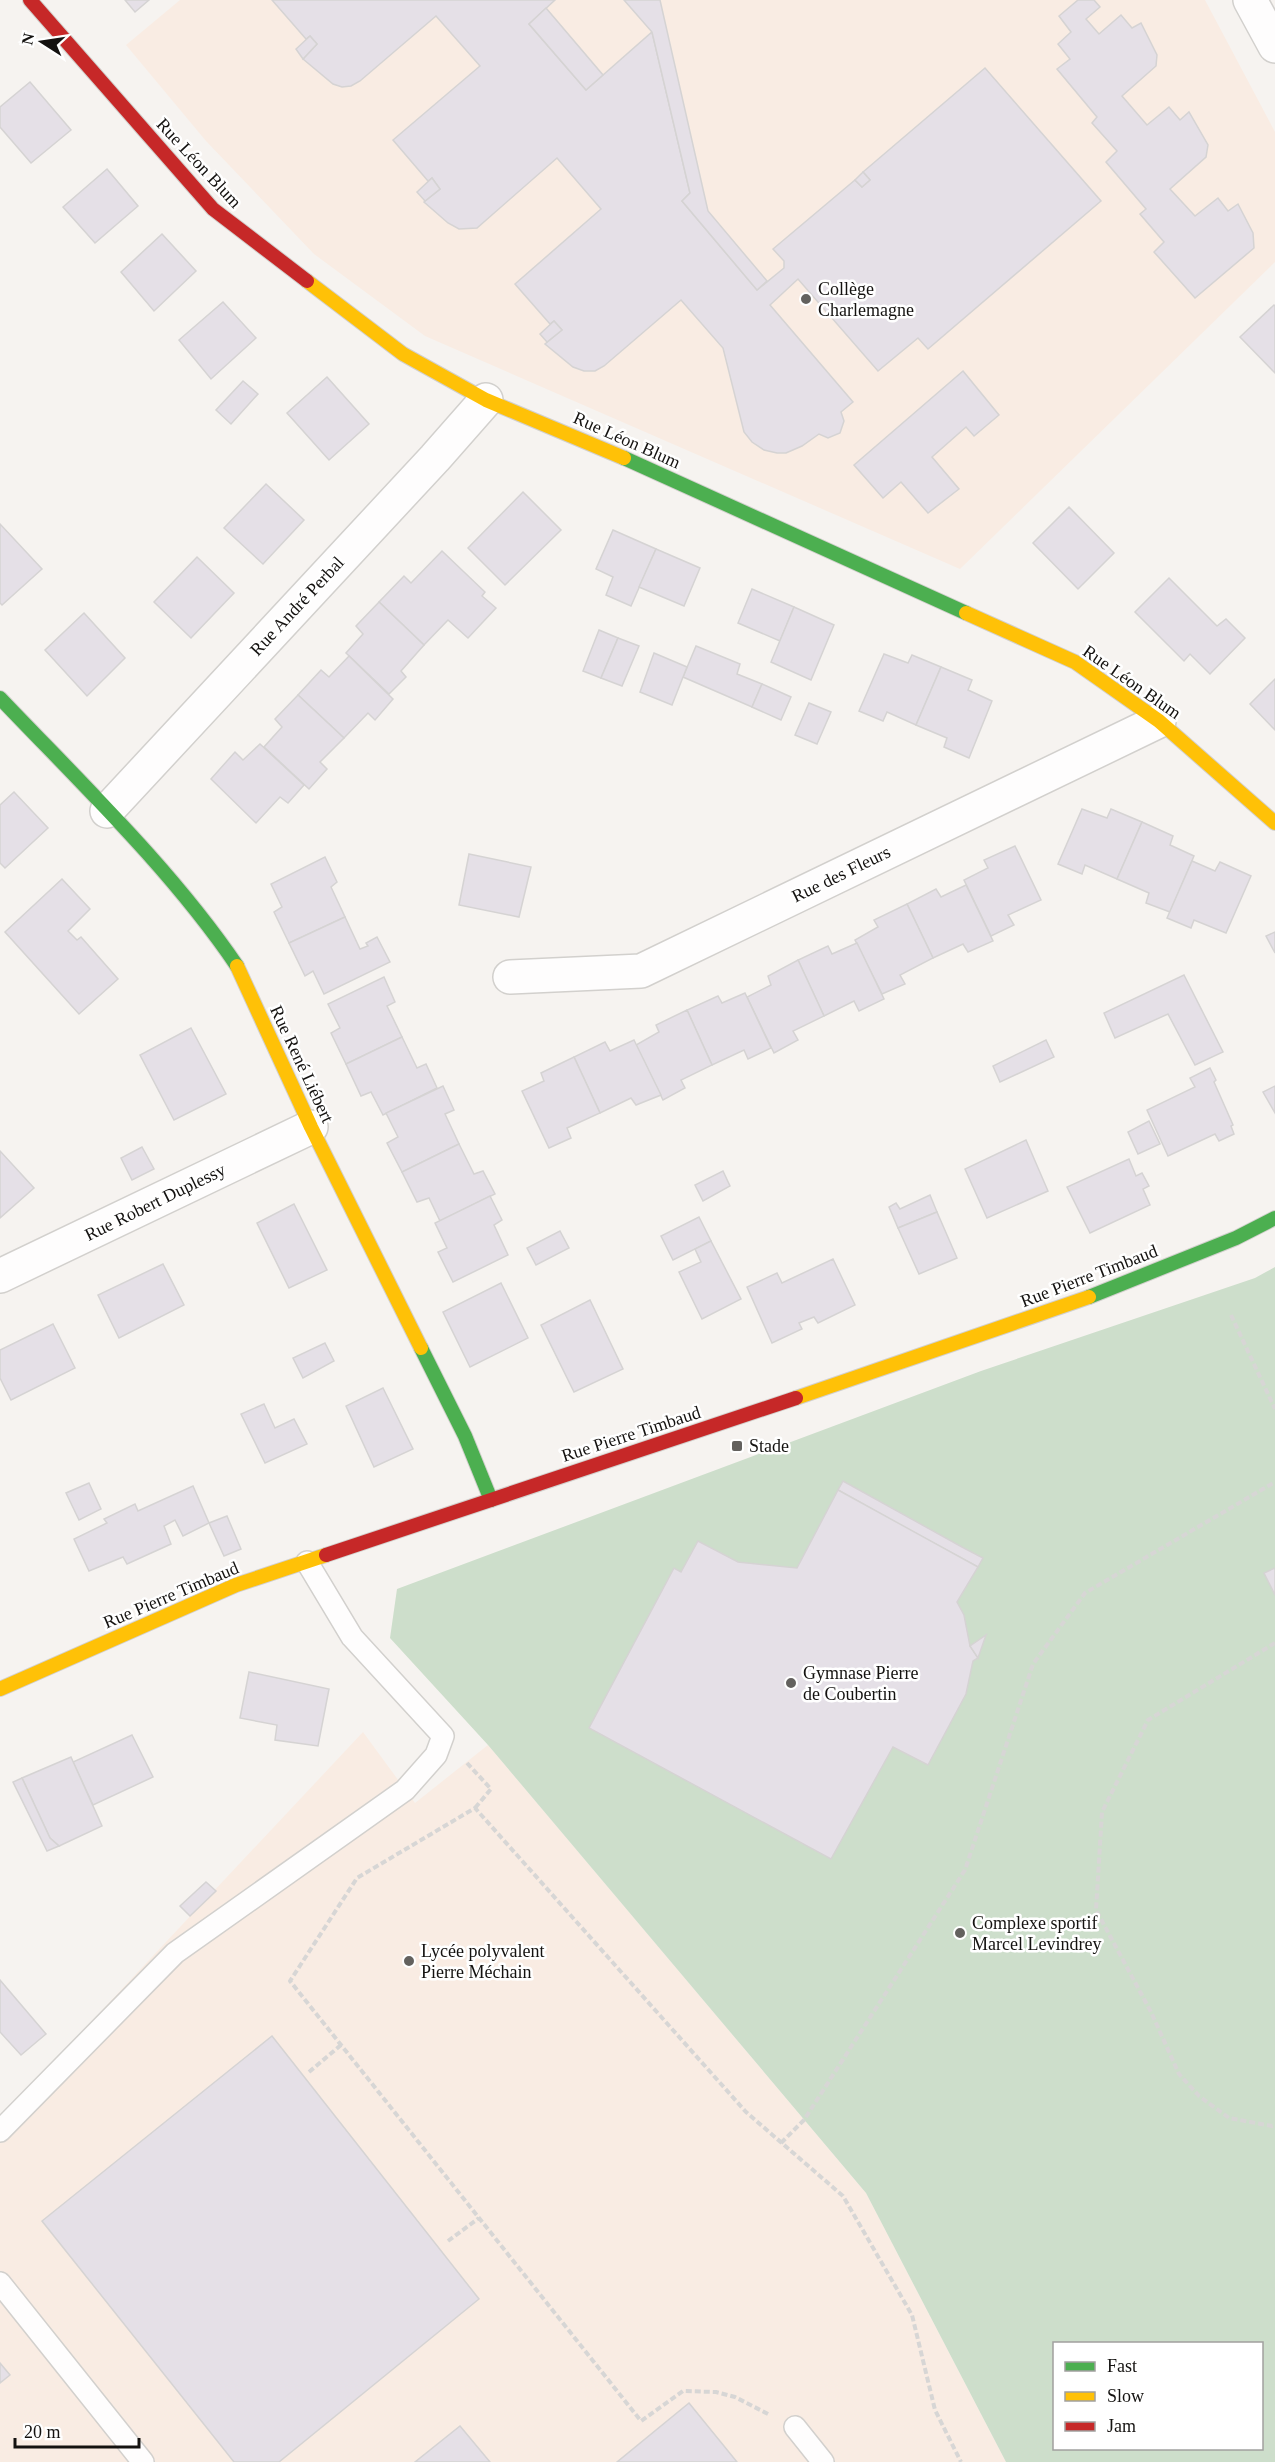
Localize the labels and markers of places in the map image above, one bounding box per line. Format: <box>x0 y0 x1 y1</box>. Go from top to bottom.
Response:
place label: Collège Charlemagne <box>818 279 914 320</box>
marker: Collège Charlemagne <box>799 292 813 306</box>
place label: Stade <box>749 1436 789 1456</box>
marker: Stade <box>730 1439 744 1453</box>
place label: Gymnase Pierre de Coubertin <box>803 1663 918 1704</box>
marker: Gymnase Pierre de Coubertin <box>784 1676 798 1690</box>
place label: Complexe sportif Marcel Levindrey <box>972 1913 1101 1954</box>
marker: Complexe sportif Marcel Levindrey <box>953 1926 967 1940</box>
place label: Lycée polyvalent Pierre Méchain <box>421 1941 544 1982</box>
marker: Lycée polyvalent Pierre Méchain <box>402 1954 416 1968</box>

